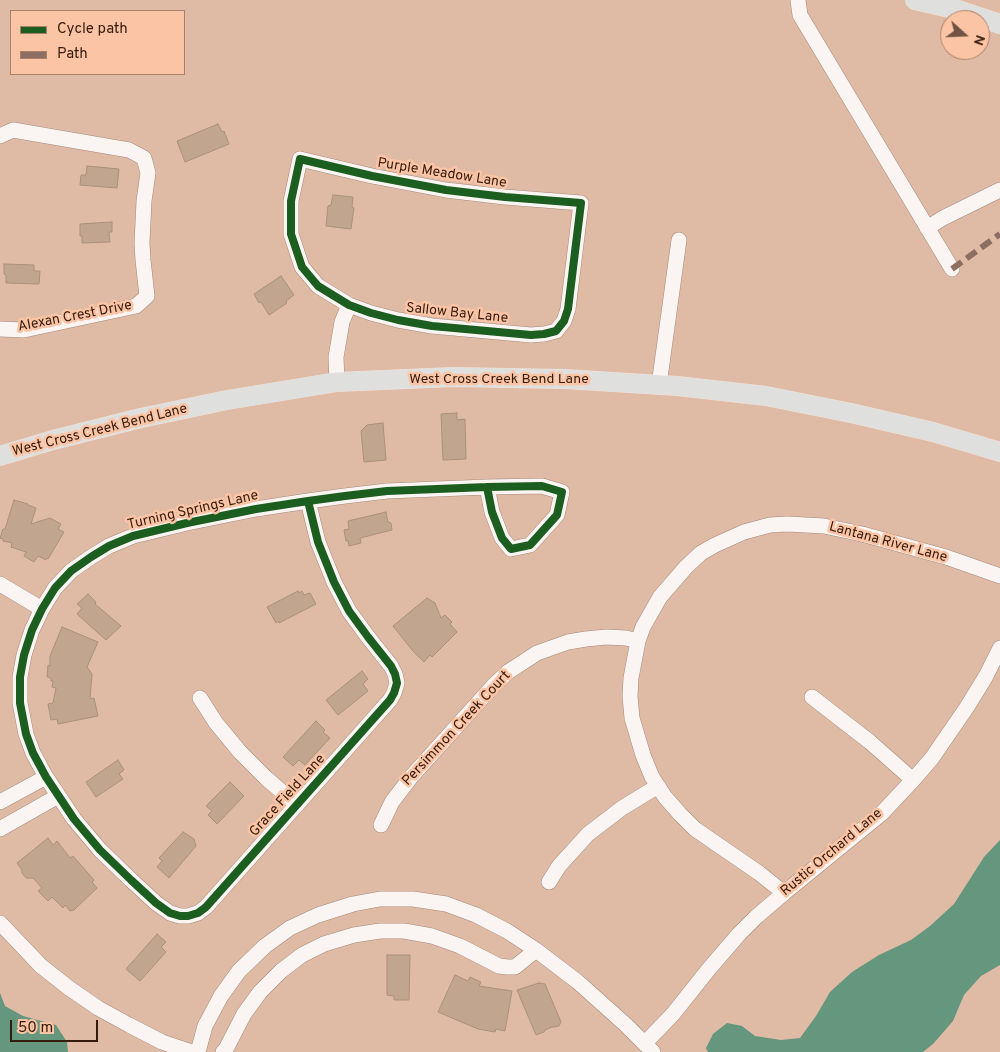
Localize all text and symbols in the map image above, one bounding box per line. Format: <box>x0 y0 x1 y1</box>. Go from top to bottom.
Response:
legend <box>10 10 185 75</box>
north arrow <box>940 10 990 60</box>
text: Cycle path <box>57 20 128 39</box>
text: N <box>969 32 988 48</box>
text: Path <box>57 45 88 64</box>
street label: Purple Meadow Lane <box>376 155 508 193</box>
street label: Alexan Crest Drive <box>17 298 133 336</box>
street label: Sallow Bay Lane <box>405 300 509 328</box>
street label: West Cross Creek Bend Lane <box>409 372 589 388</box>
street label: West Cross Creek Bend Lane <box>11 401 189 461</box>
street label: Turning Springs Lane <box>126 488 260 534</box>
street label: Lantana River Lane <box>827 519 949 567</box>
street label: Persimmon Creek Court <box>399 668 515 790</box>
street label: Grace Field Lane <box>247 751 329 841</box>
street label: Rustic Orchard Lane <box>778 806 886 900</box>
scale bar <box>12 1010 100 1042</box>
text: 50 m <box>18 1019 53 1038</box>

